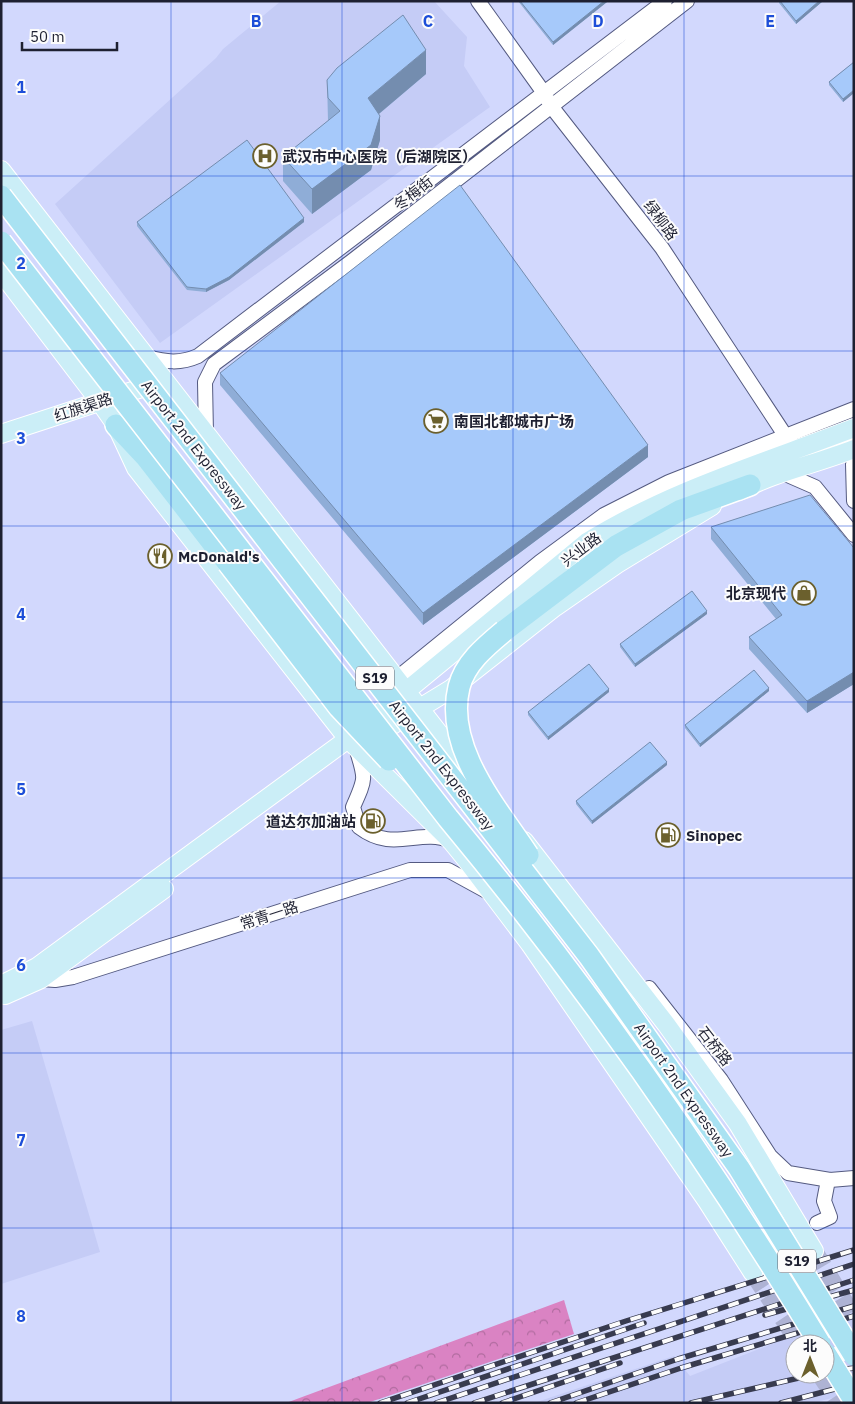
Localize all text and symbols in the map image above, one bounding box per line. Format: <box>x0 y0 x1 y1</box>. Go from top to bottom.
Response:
text: B <box>251 11 262 31</box>
text: C <box>423 11 433 31</box>
text: D <box>592 11 604 31</box>
text: E <box>765 11 775 31</box>
scale bar <box>22 20 118 52</box>
text: 50 m <box>30 27 65 46</box>
text: 1 <box>16 77 26 97</box>
hospital icon: 武汉市中心医院（后湖院区） <box>252 143 278 169</box>
place label: 武汉市中心医院（后湖院区） <box>282 147 477 166</box>
street label: 冬梅街 <box>389 172 437 214</box>
street label: 绿柳路 <box>640 196 682 244</box>
text: 2 <box>16 253 26 273</box>
street label: Airport 2nd Expressway <box>137 376 251 514</box>
street label: 红旗渠路 <box>52 389 114 425</box>
supermarket icon: 南国北都城市广场 <box>423 408 449 434</box>
place label: 南国北都城市广场 <box>454 412 574 431</box>
text: 3 <box>16 428 26 448</box>
street label: 兴业路 <box>557 528 605 570</box>
restaurant icon: McDonald's <box>147 543 173 569</box>
place label: McDonald's <box>178 547 260 566</box>
shop icon: 北京现代 <box>791 580 817 606</box>
place label: 北京现代 <box>726 584 786 603</box>
text: 4 <box>16 604 26 624</box>
road number: S19 <box>356 666 394 690</box>
street label: Airport 2nd Expressway <box>385 696 499 834</box>
text: 5 <box>16 779 26 799</box>
fuel station icon: 道达尔加油站 <box>360 808 386 834</box>
place label: 道达尔加油站 <box>266 812 356 831</box>
fuel station icon: Sinopec <box>655 822 681 848</box>
place label: Sinopec <box>686 826 743 845</box>
street label: 常青一路 <box>238 897 300 933</box>
text: 6 <box>16 955 26 975</box>
street label: Airport 2nd Expressway <box>630 1019 738 1161</box>
street label: 石桥路 <box>694 1022 736 1070</box>
text: 7 <box>16 1130 26 1150</box>
road number: S19 <box>778 1250 816 1272</box>
text: 8 <box>16 1306 26 1326</box>
north arrow <box>785 1334 835 1384</box>
text: 北 <box>803 1337 817 1355</box>

